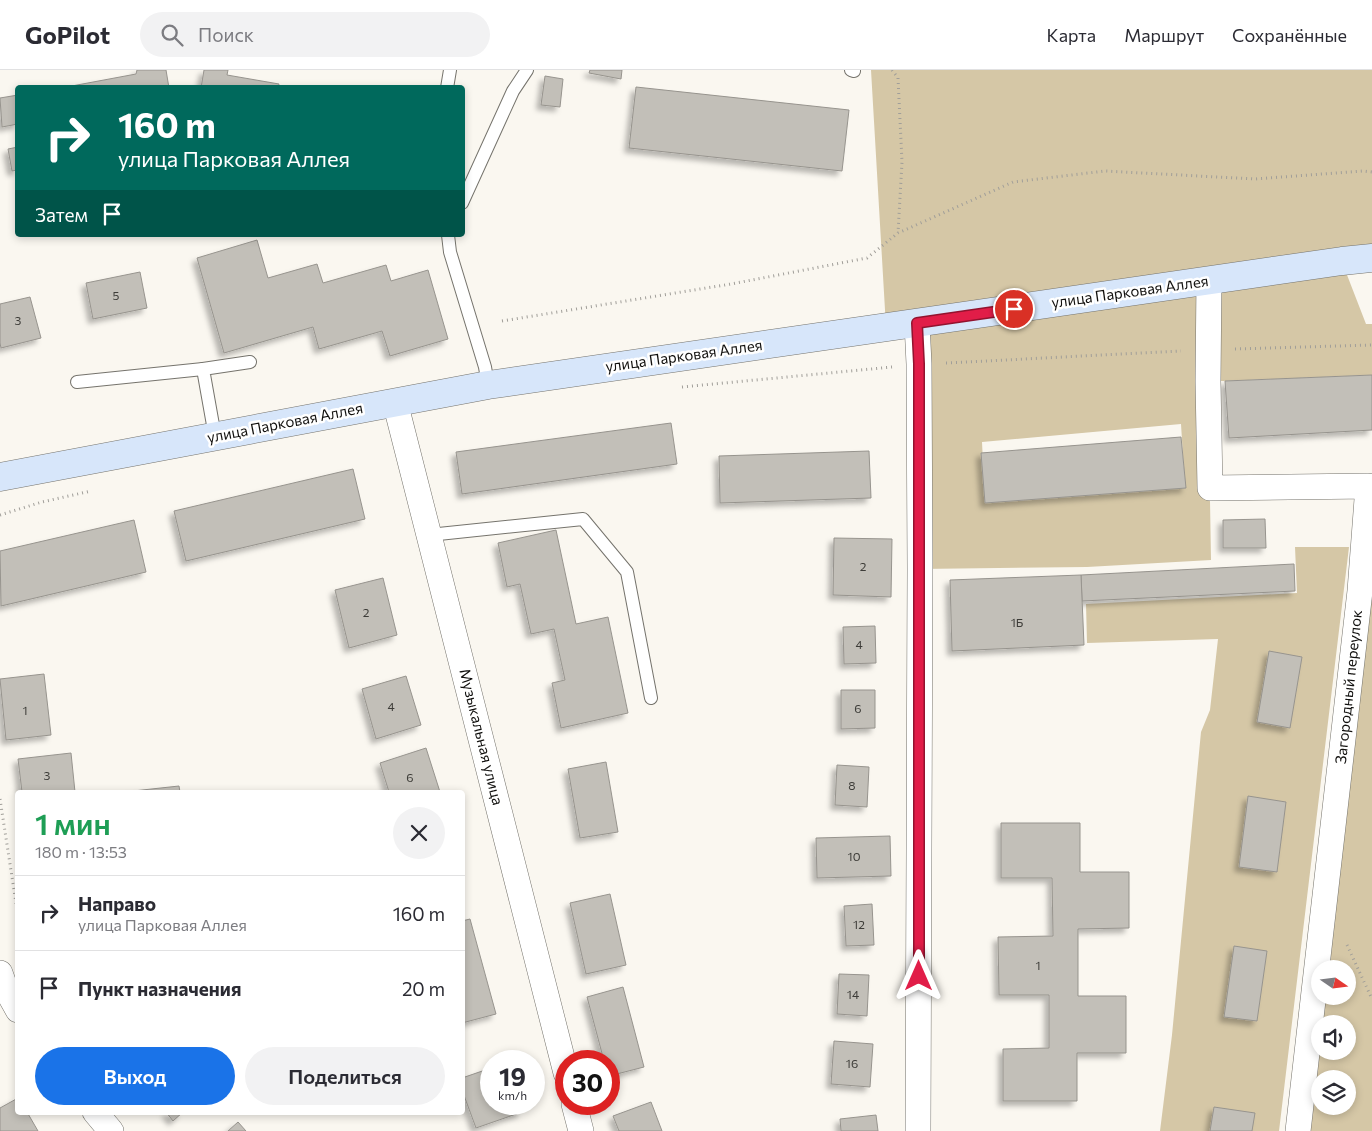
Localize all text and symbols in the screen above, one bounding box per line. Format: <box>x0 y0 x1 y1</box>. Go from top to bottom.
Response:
search box <box>140 12 490 57</box>
text: GoPilot <box>25 20 110 49</box>
icon: search <box>158 21 186 49</box>
text: Поиск <box>198 23 254 46</box>
text: Карта <box>1047 24 1096 46</box>
text: Маршрут <box>1124 24 1204 46</box>
text: Сохранённые <box>1232 24 1347 46</box>
text: 160 m <box>118 102 216 145</box>
icon: right <box>35 105 100 170</box>
text: улица Парковая Аллея <box>118 145 350 172</box>
icon: arrive <box>98 200 126 228</box>
text: Затем <box>35 203 88 226</box>
street label: улица Парковая Аллея <box>1050 271 1209 311</box>
house number: 5 <box>113 288 120 302</box>
pin <box>993 288 1035 330</box>
icon: arrive <box>1000 295 1028 323</box>
house number: 3 <box>15 313 22 327</box>
street label: улица Парковая Аллея <box>604 335 763 375</box>
street label: улица Парковая Аллея <box>205 398 364 446</box>
house number: 2 <box>860 559 867 573</box>
house number: 2 <box>363 605 370 619</box>
street label: Загородный переулок <box>1331 609 1365 765</box>
house number: 1Б <box>1011 615 1024 629</box>
house number: 4 <box>855 637 863 651</box>
street label: Музыкальная улица <box>456 667 508 807</box>
house number: 4 <box>387 699 395 713</box>
house number: 6 <box>854 701 862 715</box>
house number: 1 <box>22 703 28 717</box>
house number: 3 <box>44 768 51 782</box>
house number: 6 <box>406 770 414 784</box>
house number: 8 <box>848 778 856 792</box>
text: 1 мин <box>35 804 111 841</box>
button: close <box>393 807 445 859</box>
text: 180 m · 13:53 <box>35 842 127 861</box>
house number: 10 <box>848 849 861 863</box>
text: Направо <box>78 892 156 915</box>
icon: right <box>35 899 63 927</box>
text: 160 m <box>393 902 445 925</box>
text: улица Парковая Аллея <box>78 915 247 934</box>
house number: 12 <box>853 917 865 931</box>
position arrow <box>892 949 944 1001</box>
house number: 1 <box>1035 958 1041 972</box>
north arrow <box>1311 960 1356 1005</box>
map controls <box>1311 960 1356 1115</box>
icon: arrive <box>35 974 63 1002</box>
text: Пункт назначения <box>78 977 241 1000</box>
text: 20 m <box>402 977 445 1000</box>
house number: 14 <box>847 987 859 1001</box>
button: sound <box>1311 1015 1356 1060</box>
button: Выход <box>35 1047 235 1105</box>
button: Поделиться <box>245 1047 445 1105</box>
speed limit sign: 30 <box>555 1050 620 1115</box>
house number: 16 <box>846 1056 858 1070</box>
text: 19 <box>499 1061 526 1091</box>
button: layers <box>1311 1070 1356 1115</box>
text: km/h <box>498 1088 527 1102</box>

